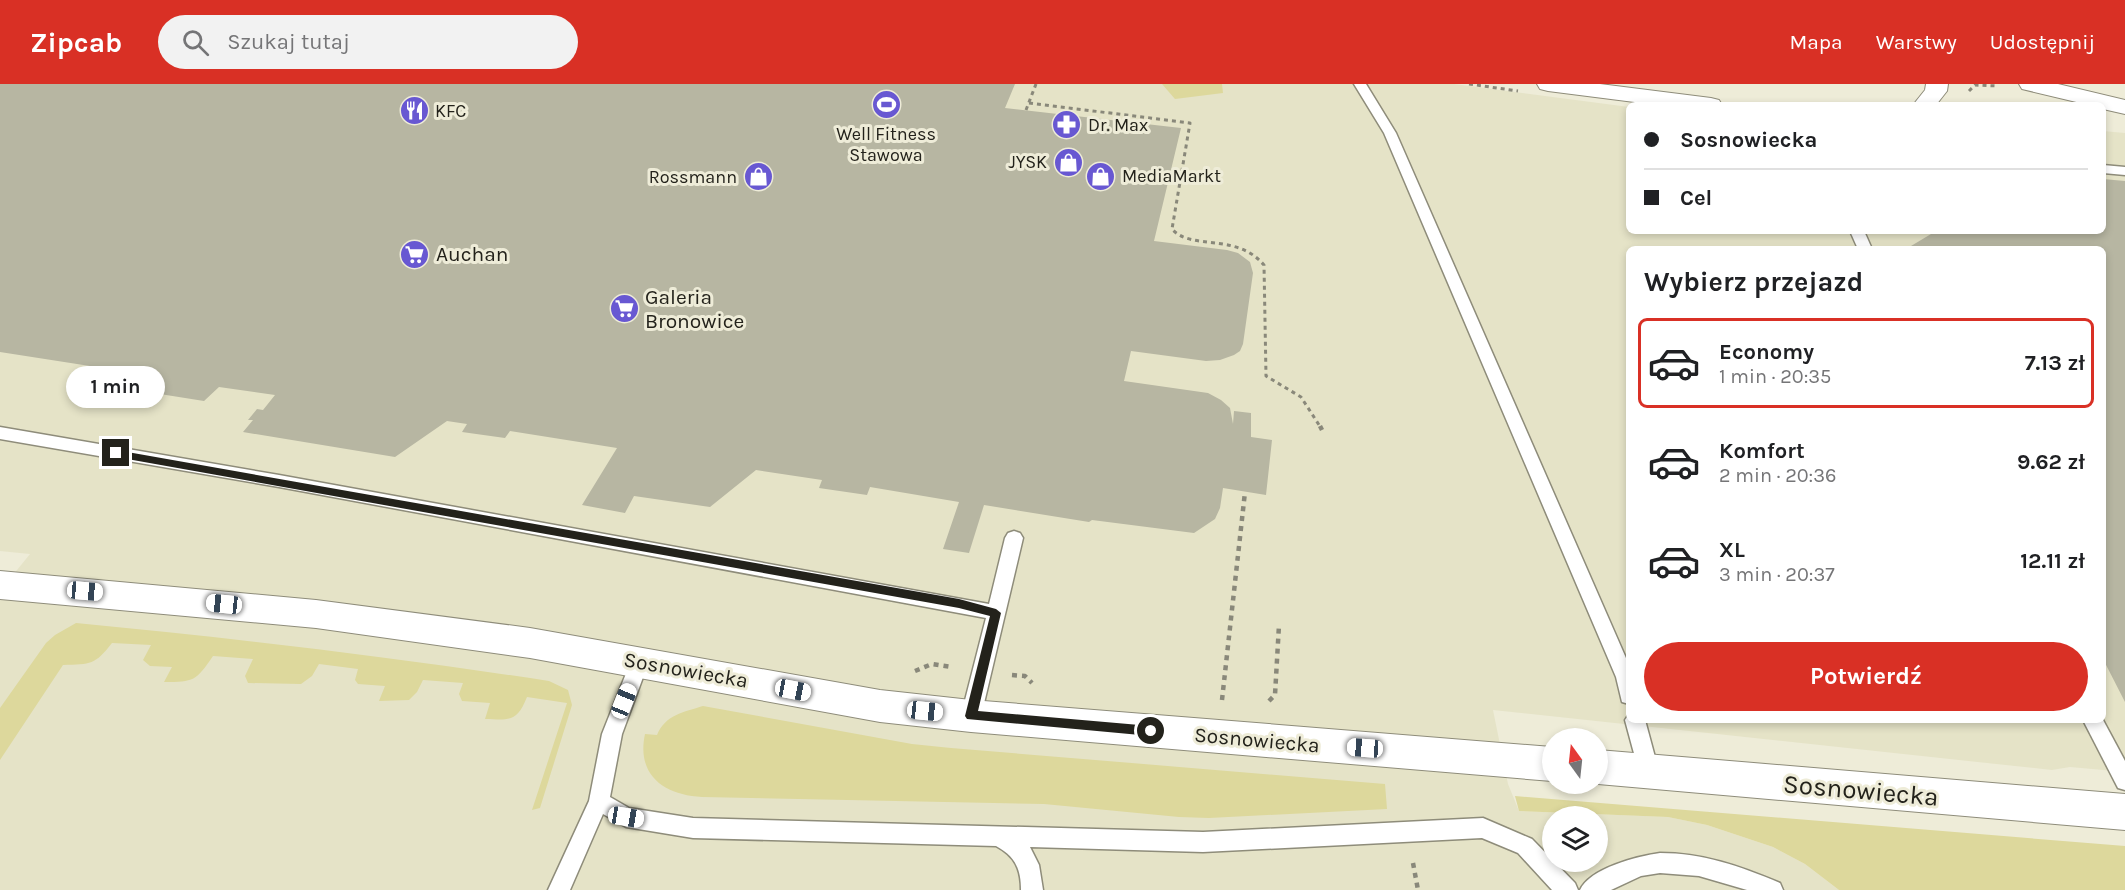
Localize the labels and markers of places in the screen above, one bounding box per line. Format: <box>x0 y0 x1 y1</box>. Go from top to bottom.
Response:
sports icon: Well Fitness Stawowa <box>870 89 902 121</box>
restaurant icon: KFC <box>398 95 430 127</box>
place label: KFC <box>435 100 466 122</box>
pharmacy icon: Dr. Max <box>1051 109 1083 141</box>
place label: Dr. Max <box>1088 114 1148 136</box>
place label: Well Fitness Stawowa <box>836 123 936 166</box>
shop icon: JYSK <box>1052 146 1084 178</box>
place label: JYSK <box>1009 151 1047 173</box>
shop icon: MediaMarkt <box>1085 160 1117 192</box>
shop icon: Rossmann <box>742 161 774 193</box>
place label: MediaMarkt <box>1122 165 1221 187</box>
place label: Rossmann <box>649 166 737 188</box>
supermarket icon: Auchan <box>399 238 431 270</box>
place label: Auchan <box>436 242 509 266</box>
place label: Galeria Bronowice <box>645 285 744 333</box>
supermarket icon: Galeria Bronowice <box>608 293 640 325</box>

